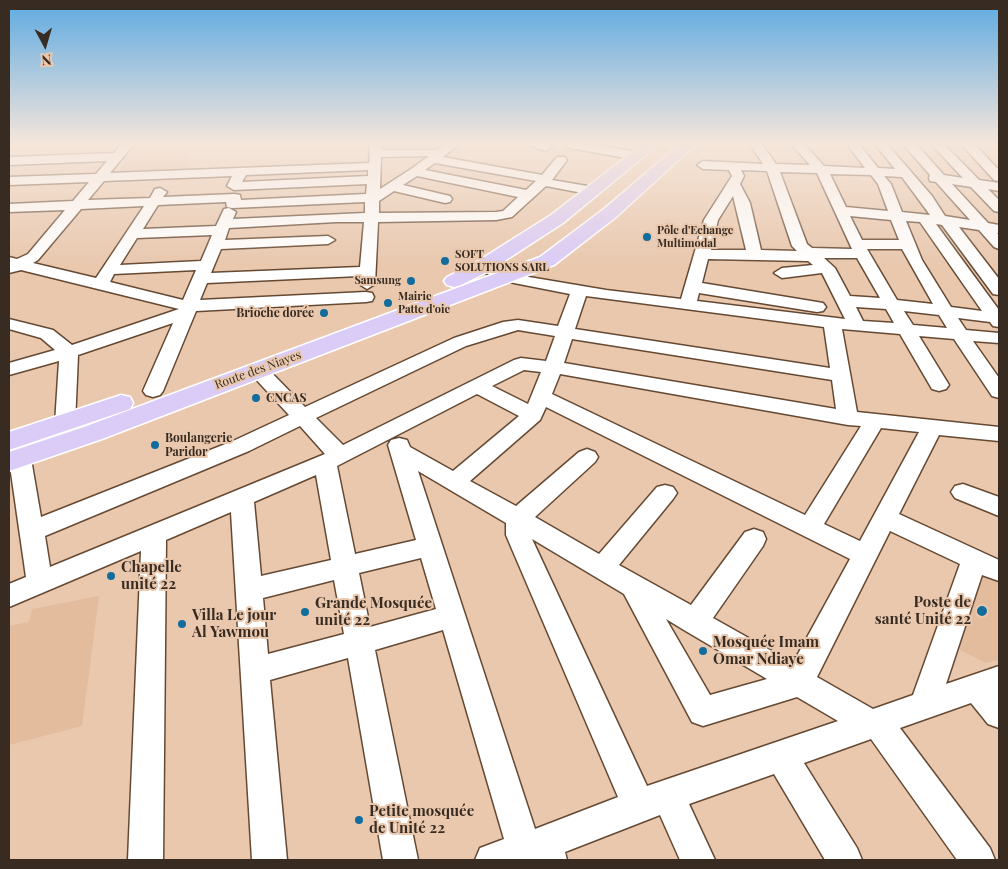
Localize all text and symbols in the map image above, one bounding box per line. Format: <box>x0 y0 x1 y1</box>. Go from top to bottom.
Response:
north arrow <box>20 20 70 70</box>
text: N <box>41 50 53 70</box>
place label: Pôle d'Echange Multimodal <box>657 224 733 250</box>
marker: Pôle d'Echange Multimodal <box>641 231 653 243</box>
place label: SOFT SOLUTIONS SARL <box>455 248 549 274</box>
marker: SOFT SOLUTIONS SARL <box>439 255 451 267</box>
place label: Samsung <box>354 274 401 288</box>
marker: Samsung <box>405 275 417 287</box>
place label: Mairie Patte d'oie <box>398 290 450 316</box>
marker: Mairie Patte d'oie <box>382 297 394 309</box>
place label: Brioche dorée <box>236 306 314 320</box>
marker: Brioche dorée <box>318 307 330 319</box>
street label: Route des Niayes <box>213 348 303 392</box>
place label: CNCAS <box>266 391 307 405</box>
marker: CNCAS <box>250 392 262 404</box>
place label: Boulangerie Paridor <box>165 431 232 459</box>
marker: Boulangerie Paridor <box>149 439 161 451</box>
place label: Chapelle unité 22 <box>121 558 182 593</box>
marker: Chapelle unité 22 <box>105 570 117 582</box>
place label: Poste de santé Unité 22 <box>875 593 971 628</box>
place label: Grande Mosquée unité 22 <box>315 594 432 629</box>
marker: Poste de santé Unité 22 <box>975 604 989 618</box>
place label: Villa Le jour Al Yawmou <box>192 606 276 641</box>
marker: Grande Mosquée unité 22 <box>299 606 311 618</box>
marker: Villa Le jour Al Yawmou <box>176 618 188 630</box>
place label: Mosquée Imam Omar Ndiaye <box>713 633 819 668</box>
marker: Mosquée Imam Omar Ndiaye <box>697 645 709 657</box>
place label: Petite mosquée de Unité 22 <box>369 802 474 837</box>
marker: Petite mosquée de Unité 22 <box>353 814 365 826</box>

